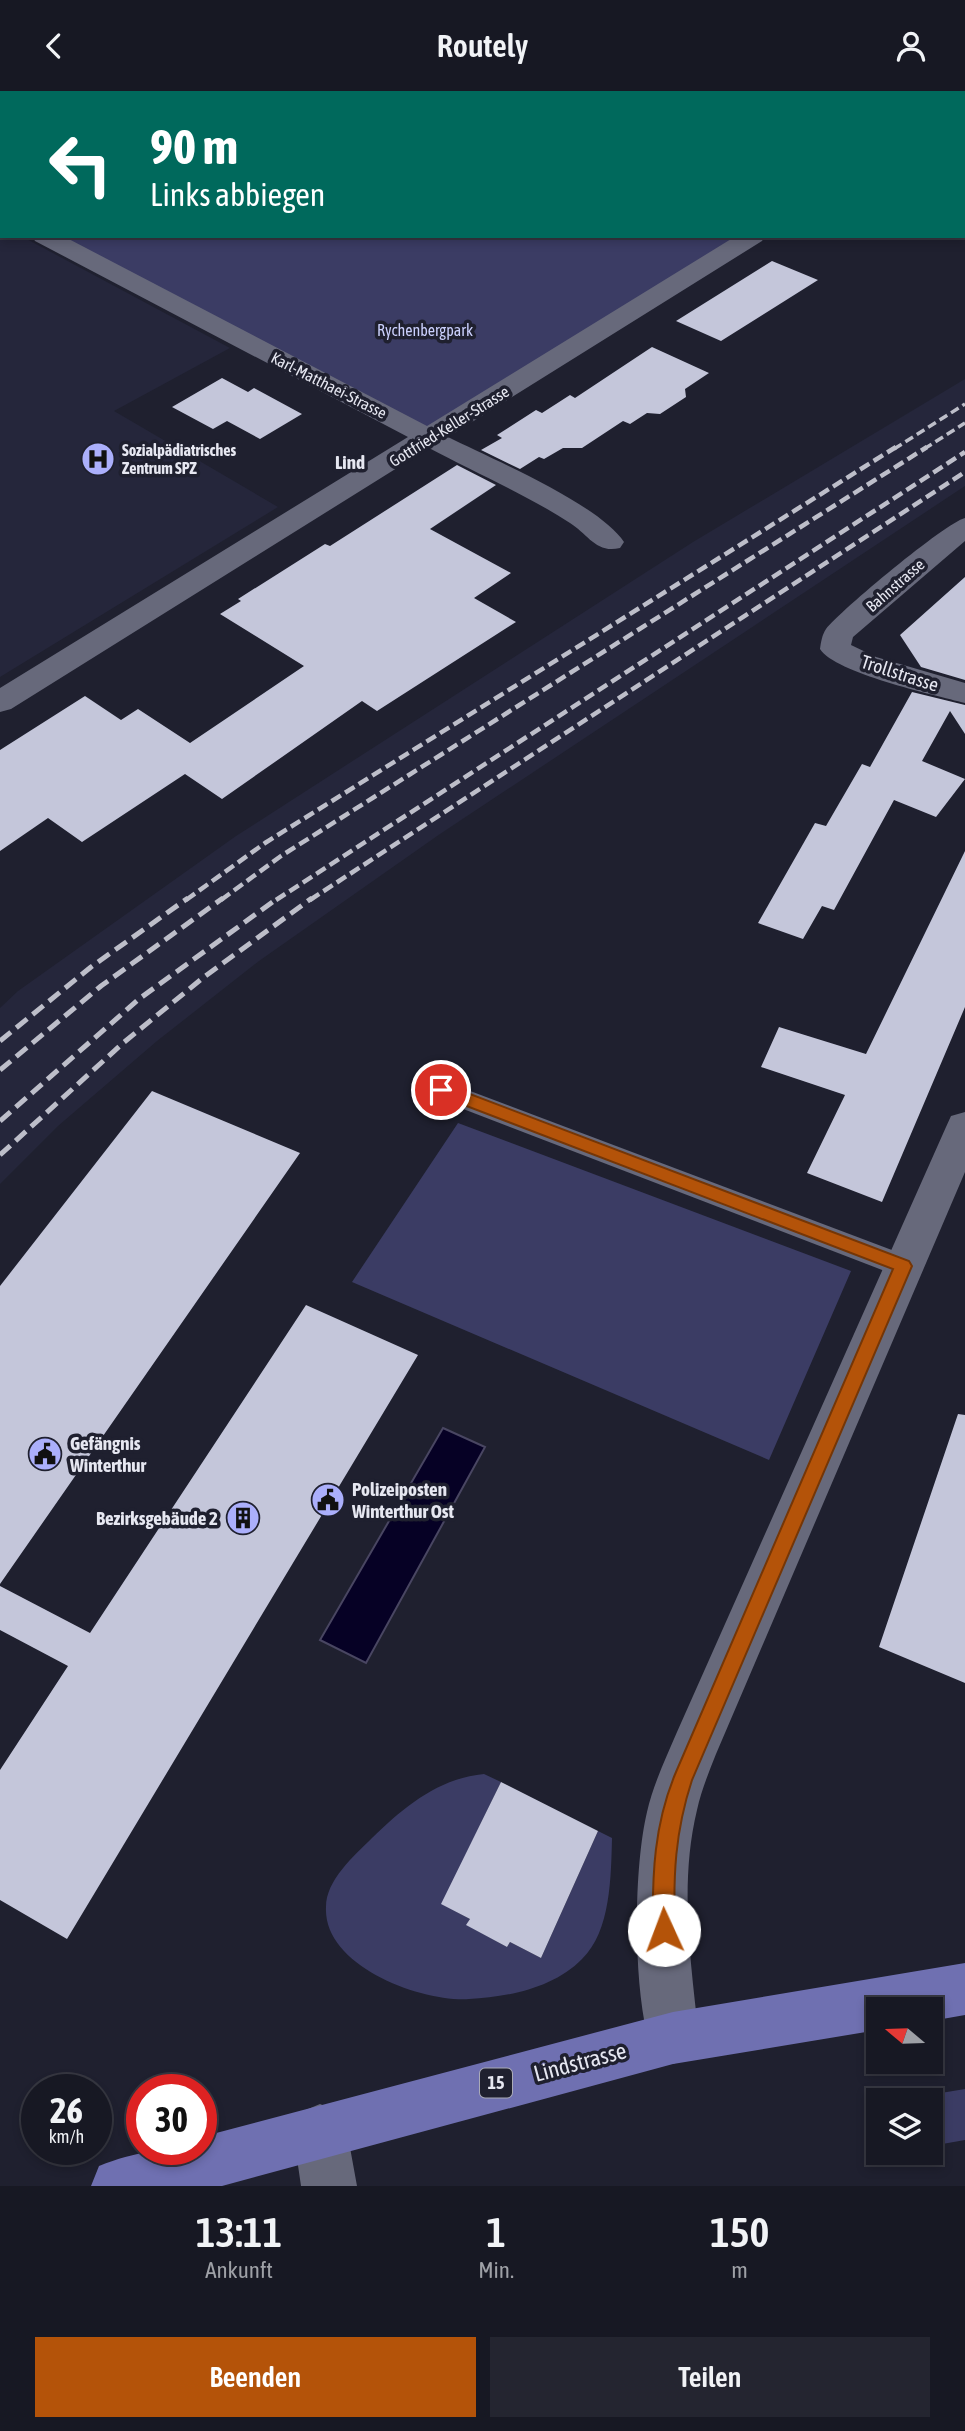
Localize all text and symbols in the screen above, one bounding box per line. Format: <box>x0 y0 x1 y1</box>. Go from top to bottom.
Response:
icon: back <box>35 27 73 65</box>
text: Routely <box>437 27 528 64</box>
icon: person <box>892 27 930 65</box>
text: 90 m <box>150 118 238 174</box>
icon: left <box>35 119 126 210</box>
text: Links abbiegen <box>150 176 325 213</box>
park label: Rychenbergpark <box>377 321 473 340</box>
street label: Karl-Matthaei-Strasse <box>268 348 390 422</box>
street label: Gottfried-Keller-Strasse <box>386 382 512 470</box>
hospital icon: Sozialpädiatrisches Zentrum SPZ <box>79 440 117 478</box>
place label: Sozialpädiatrisches Zentrum SPZ <box>122 441 237 477</box>
district label: Lind <box>335 451 365 473</box>
street label: Bahnstrasse <box>862 555 928 615</box>
street label: Trollstrasse <box>859 650 941 696</box>
pin <box>411 1060 471 1120</box>
icon: arrive <box>422 1071 460 1109</box>
place label: Gefängnis Winterthur <box>69 1432 147 1476</box>
public building icon: Gefängnis Winterthur <box>26 1435 64 1473</box>
place label: Polizeiposten Winterthur Ost <box>351 1478 455 1522</box>
public building icon: Polizeiposten Winterthur Ost <box>309 1481 347 1519</box>
building icon: Bezirksgebäude 2 <box>224 1499 262 1537</box>
place label: Bezirksgebäude 2 <box>96 1507 218 1529</box>
position arrow <box>627 1893 701 1967</box>
north arrow <box>866 1997 943 2074</box>
map controls <box>866 1997 943 2165</box>
street label: Lindstrasse <box>531 2037 629 2087</box>
road number: 15 <box>480 2069 512 2097</box>
speed limit sign: 30 <box>126 2074 217 2165</box>
button: layers <box>866 2088 943 2165</box>
text: 26 <box>50 2090 83 2130</box>
text: km/h <box>49 2126 84 2147</box>
text: 13:11 <box>196 2208 282 2256</box>
text: 1 <box>486 2208 506 2256</box>
text: 150 <box>710 2208 769 2256</box>
text: Ankunft <box>205 2257 273 2283</box>
text: Min. <box>478 2257 514 2283</box>
text: m <box>731 2257 748 2283</box>
button: Beenden <box>35 2337 476 2417</box>
button: Teilen <box>490 2337 930 2417</box>

